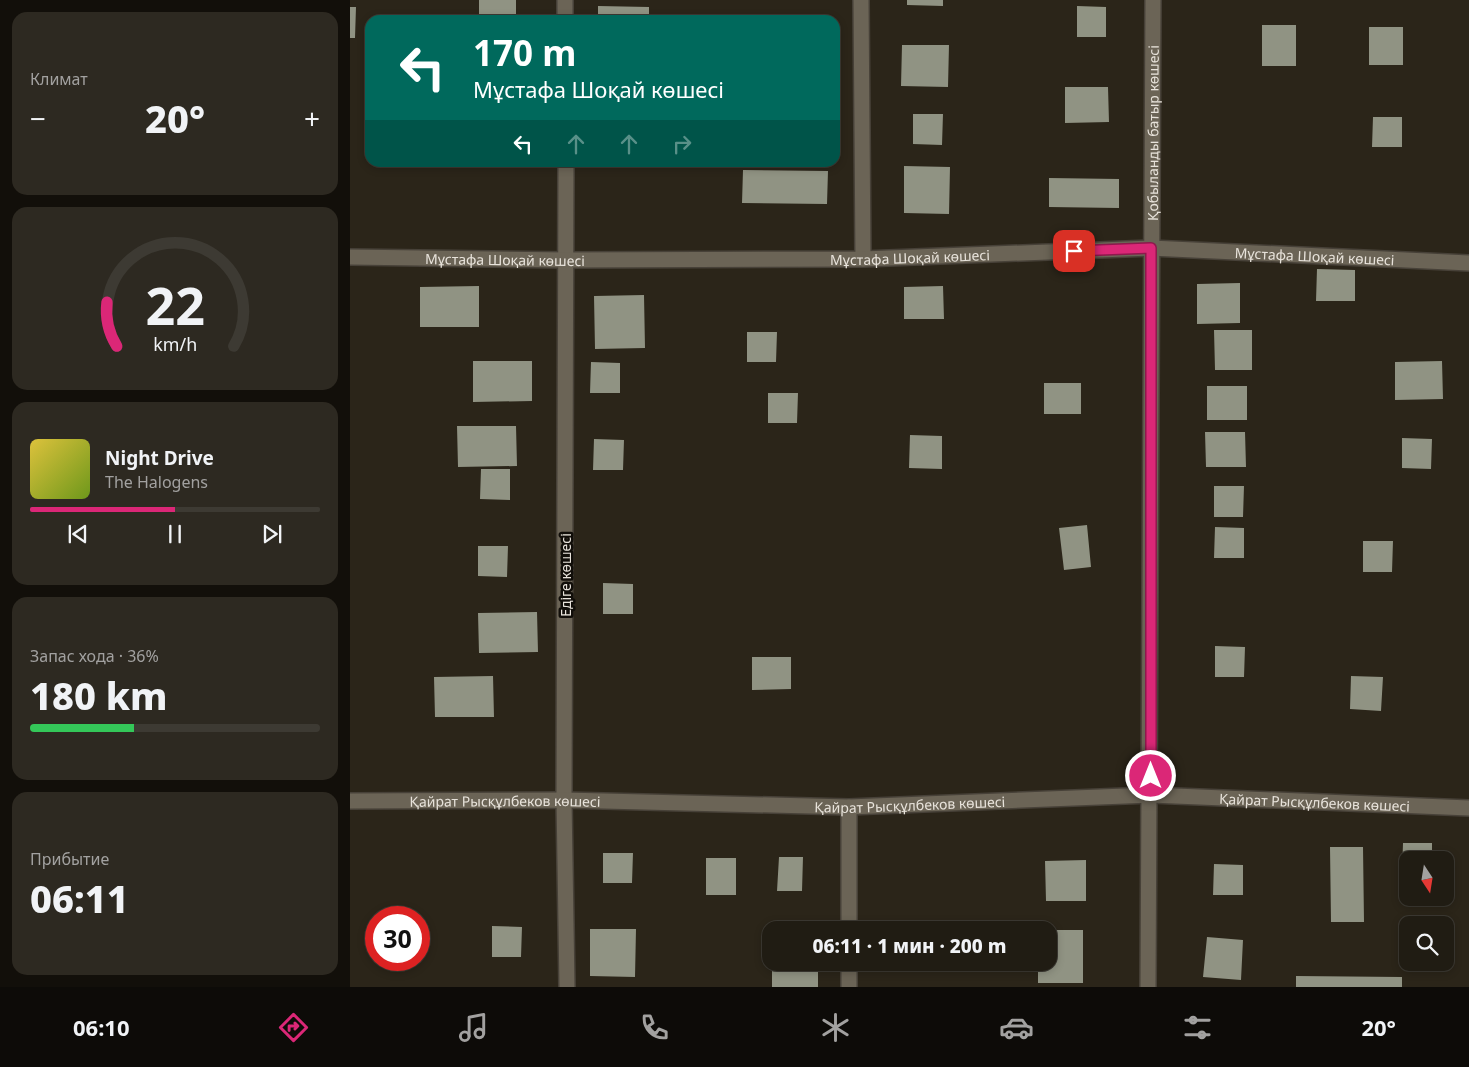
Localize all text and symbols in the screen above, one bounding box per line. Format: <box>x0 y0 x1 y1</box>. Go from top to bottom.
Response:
text: 170 m <box>473 29 576 76</box>
icon: left <box>390 35 455 100</box>
street label: Қобыланды батыр көшесі <box>1142 45 1162 221</box>
text: Климат <box>30 68 88 90</box>
text: Мұстафа Шоқай көшесі <box>473 74 724 104</box>
text: 20° <box>145 92 205 144</box>
text: − <box>30 99 46 137</box>
text: + <box>304 99 320 137</box>
icon: left <box>509 130 537 158</box>
icon: ahead <box>562 130 590 158</box>
icon: ahead <box>615 130 643 158</box>
icon: right <box>668 130 696 158</box>
pin <box>1053 230 1095 272</box>
icon: arrive <box>1060 237 1088 265</box>
street label: Мұстафа Шоқай көшесі <box>1234 242 1395 269</box>
street label: Мұстафа Шоқай көшесі <box>830 245 990 269</box>
street label: Мұстафа Шоқай көшесі <box>425 249 585 270</box>
text: 22 <box>145 269 205 340</box>
text: km/h <box>153 332 197 356</box>
text: Night Drive <box>105 445 214 471</box>
text: The Halogens <box>105 471 208 493</box>
icon: previous <box>64 520 92 548</box>
icon: pause <box>161 520 189 548</box>
icon: next <box>258 520 286 548</box>
street label: Едіге көшесі <box>556 533 575 617</box>
text: Запас хода · 36% <box>30 645 159 667</box>
text: 180 km <box>30 669 168 721</box>
position arrow <box>1124 749 1176 801</box>
street label: Қайрат Рысқұлбеков көшесі <box>1219 788 1410 815</box>
street label: Қайрат Рысқұлбеков көшесі <box>409 790 601 810</box>
street label: Қайрат Рысқұлбеков көшесі <box>814 791 1006 816</box>
text: Прибытие <box>30 848 109 870</box>
north arrow <box>1399 851 1454 906</box>
map controls <box>1399 851 1454 971</box>
text: 06:11 <box>30 872 129 924</box>
speed limit sign: 30 <box>365 906 430 971</box>
button: search <box>1399 916 1454 971</box>
text: 06:11 · 1 мин · 200 m <box>813 933 1006 959</box>
icon: directions <box>276 1010 311 1045</box>
icon: music <box>456 1010 491 1045</box>
icon: phone <box>637 1010 672 1045</box>
icon: climate <box>818 1010 853 1045</box>
icon: car <box>999 1010 1034 1045</box>
icon: filters <box>1180 1010 1215 1045</box>
text: 06:10 <box>73 1012 130 1042</box>
text: 20° <box>1361 1012 1396 1042</box>

